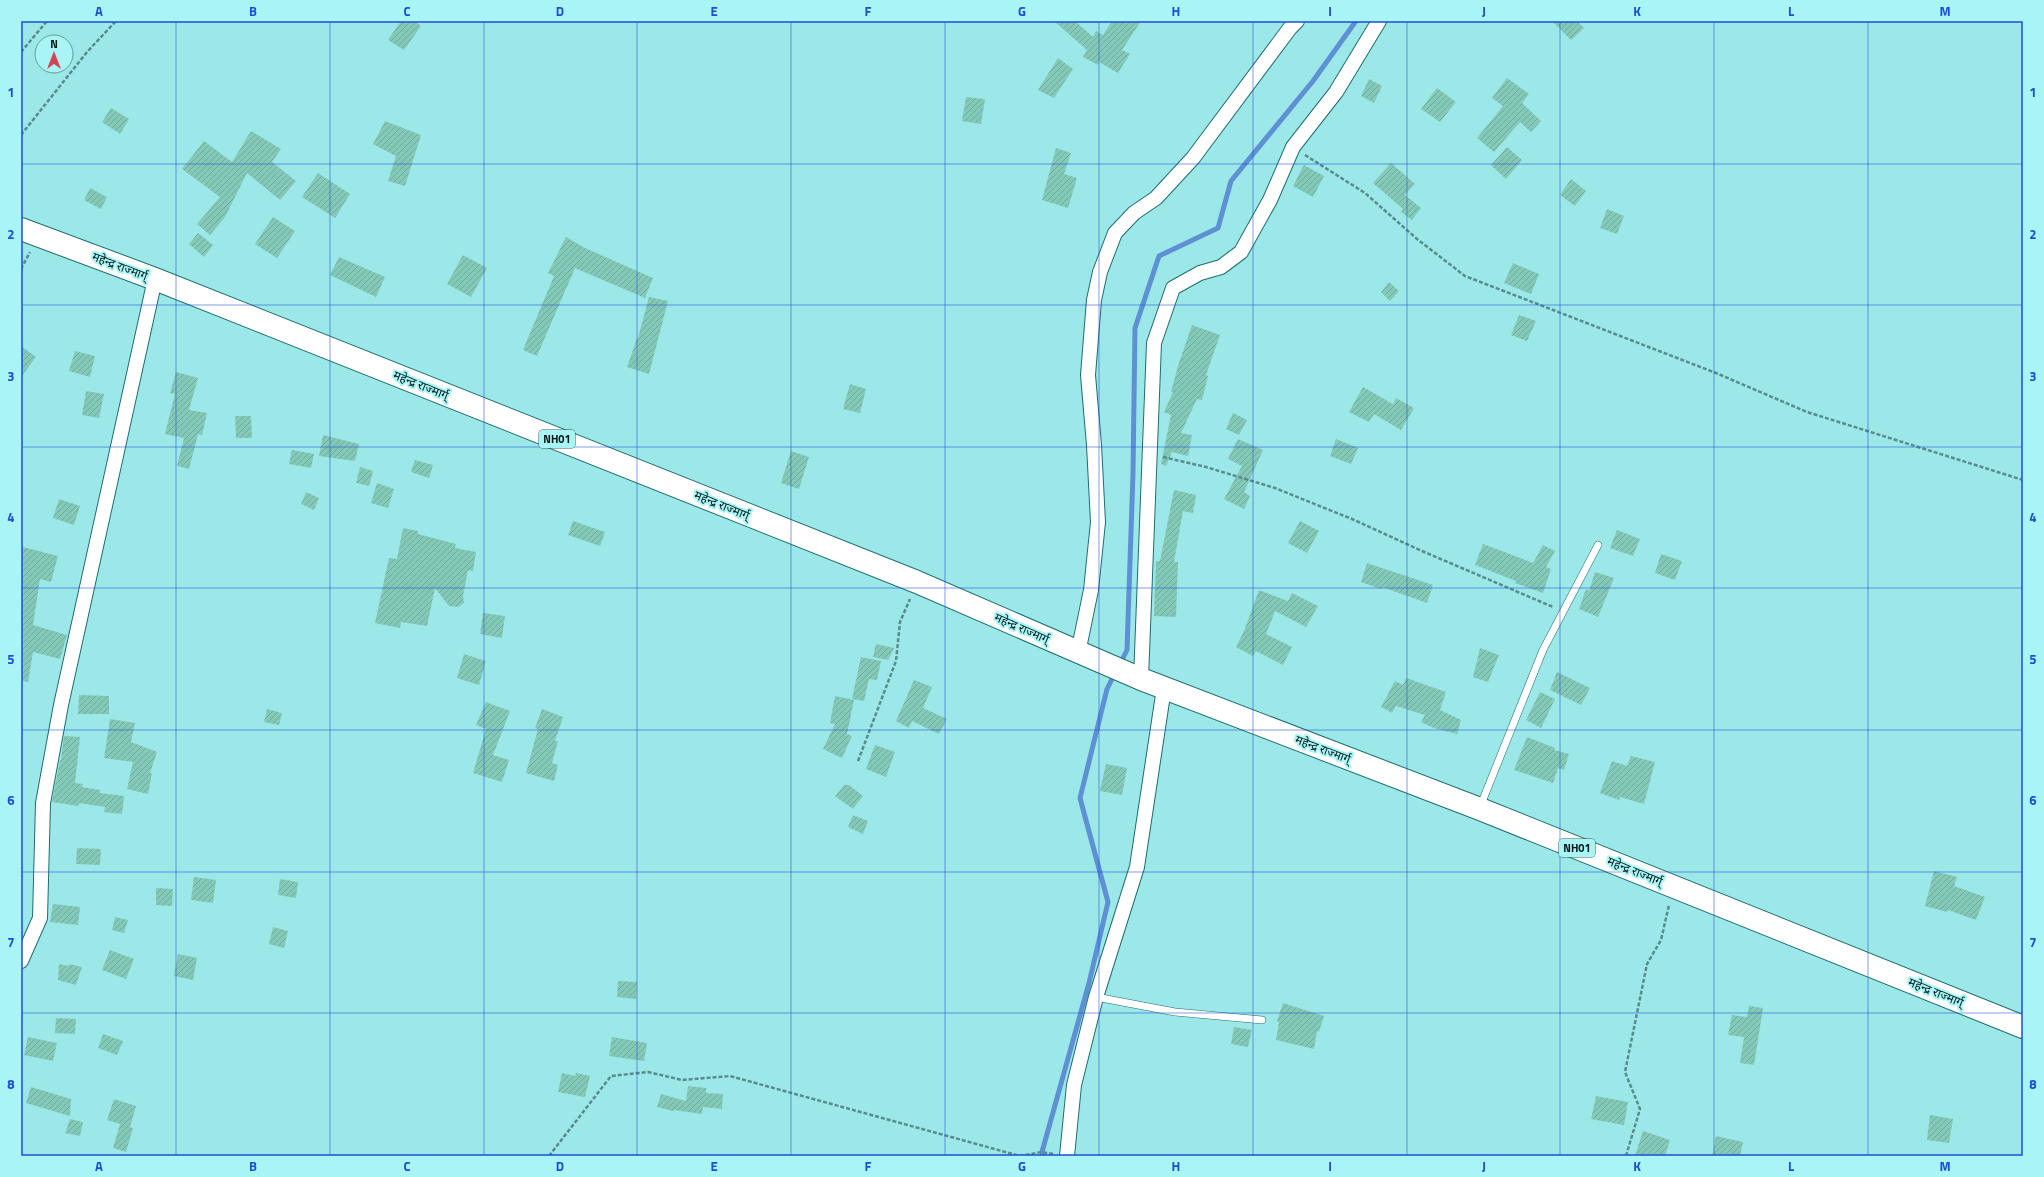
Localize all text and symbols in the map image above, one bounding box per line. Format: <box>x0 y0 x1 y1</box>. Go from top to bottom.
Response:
text: A <box>95 1 103 21</box>
text: B <box>249 1 257 21</box>
text: C <box>403 1 411 21</box>
text: D <box>556 1 564 21</box>
text: E <box>710 1 718 21</box>
text: F <box>865 1 872 21</box>
text: G <box>1018 1 1026 21</box>
text: H <box>1172 1 1180 21</box>
text: I <box>1328 1 1332 21</box>
text: J <box>1482 1 1486 21</box>
text: K <box>1633 1 1641 21</box>
text: L <box>1788 1 1794 21</box>
text: M <box>1939 1 1951 21</box>
north arrow <box>34 34 74 74</box>
text: N <box>50 36 58 52</box>
text: 1 <box>7 82 15 102</box>
text: 1 <box>2029 82 2037 102</box>
text: 2 <box>7 224 15 244</box>
text: 2 <box>2029 224 2037 244</box>
street label: महेन्द्र राज्मार्ग् <box>89 247 152 286</box>
street label: महेन्द्र राज्मार्ग् <box>390 365 453 405</box>
text: 3 <box>7 366 15 386</box>
text: 3 <box>2029 366 2037 386</box>
road number: NH01 <box>539 430 575 448</box>
street label: महेन्द्र राज्मार्ग् <box>691 485 754 525</box>
text: 4 <box>7 507 15 527</box>
text: 4 <box>2029 507 2037 527</box>
street label: महेन्द्र राज्मार्ग् <box>992 607 1054 649</box>
text: 5 <box>7 649 15 669</box>
text: 5 <box>2029 649 2037 669</box>
street label: महेन्द्र राज्मार्ग् <box>1292 730 1355 769</box>
text: 6 <box>7 790 15 810</box>
text: 6 <box>2029 790 2037 810</box>
road number: NH01 <box>1559 839 1595 857</box>
street label: महेन्द्र राज्मार्ग् <box>1604 851 1667 891</box>
text: 7 <box>7 932 15 952</box>
text: 7 <box>2029 932 2037 952</box>
street label: महेन्द्र राज्मार्ग् <box>1905 972 1968 1012</box>
text: 8 <box>7 1074 15 1094</box>
text: 8 <box>2029 1074 2037 1094</box>
text: A <box>95 1156 103 1176</box>
text: B <box>249 1156 257 1176</box>
text: C <box>403 1156 411 1176</box>
text: D <box>556 1156 564 1176</box>
text: E <box>710 1156 718 1176</box>
text: F <box>865 1156 872 1176</box>
text: G <box>1018 1156 1026 1176</box>
text: H <box>1172 1156 1180 1176</box>
text: I <box>1328 1156 1332 1176</box>
text: J <box>1482 1156 1486 1176</box>
text: K <box>1633 1156 1641 1176</box>
text: L <box>1788 1156 1794 1176</box>
text: M <box>1939 1156 1951 1176</box>

